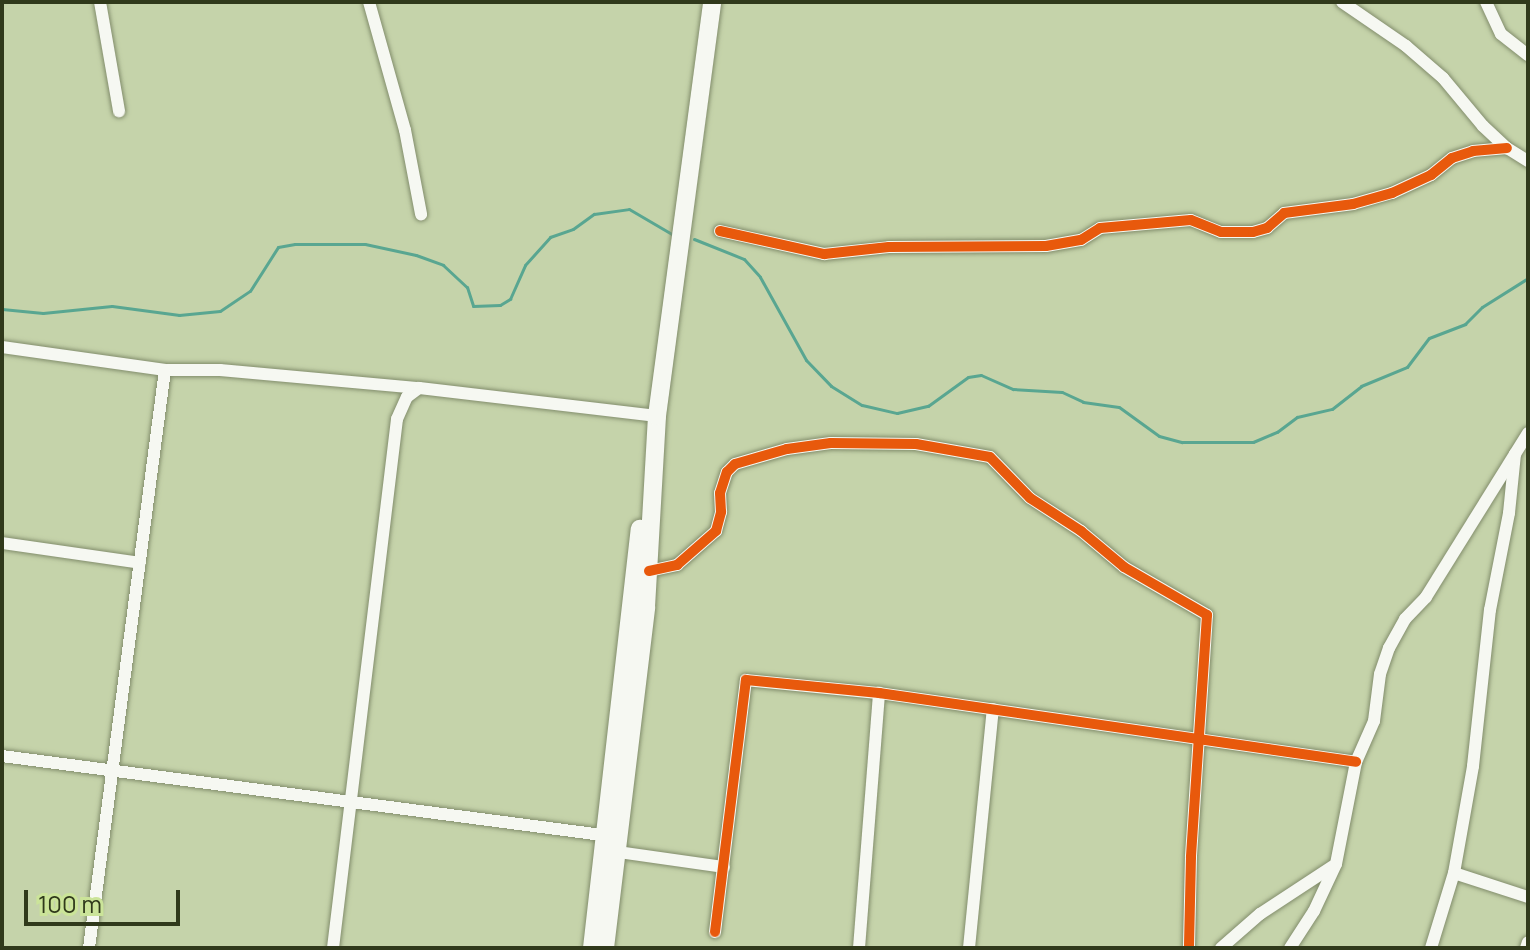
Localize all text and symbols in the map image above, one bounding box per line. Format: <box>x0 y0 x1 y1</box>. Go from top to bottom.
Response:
scale bar <box>28 874 184 924</box>
text: 100 m <box>38 887 102 920</box>

